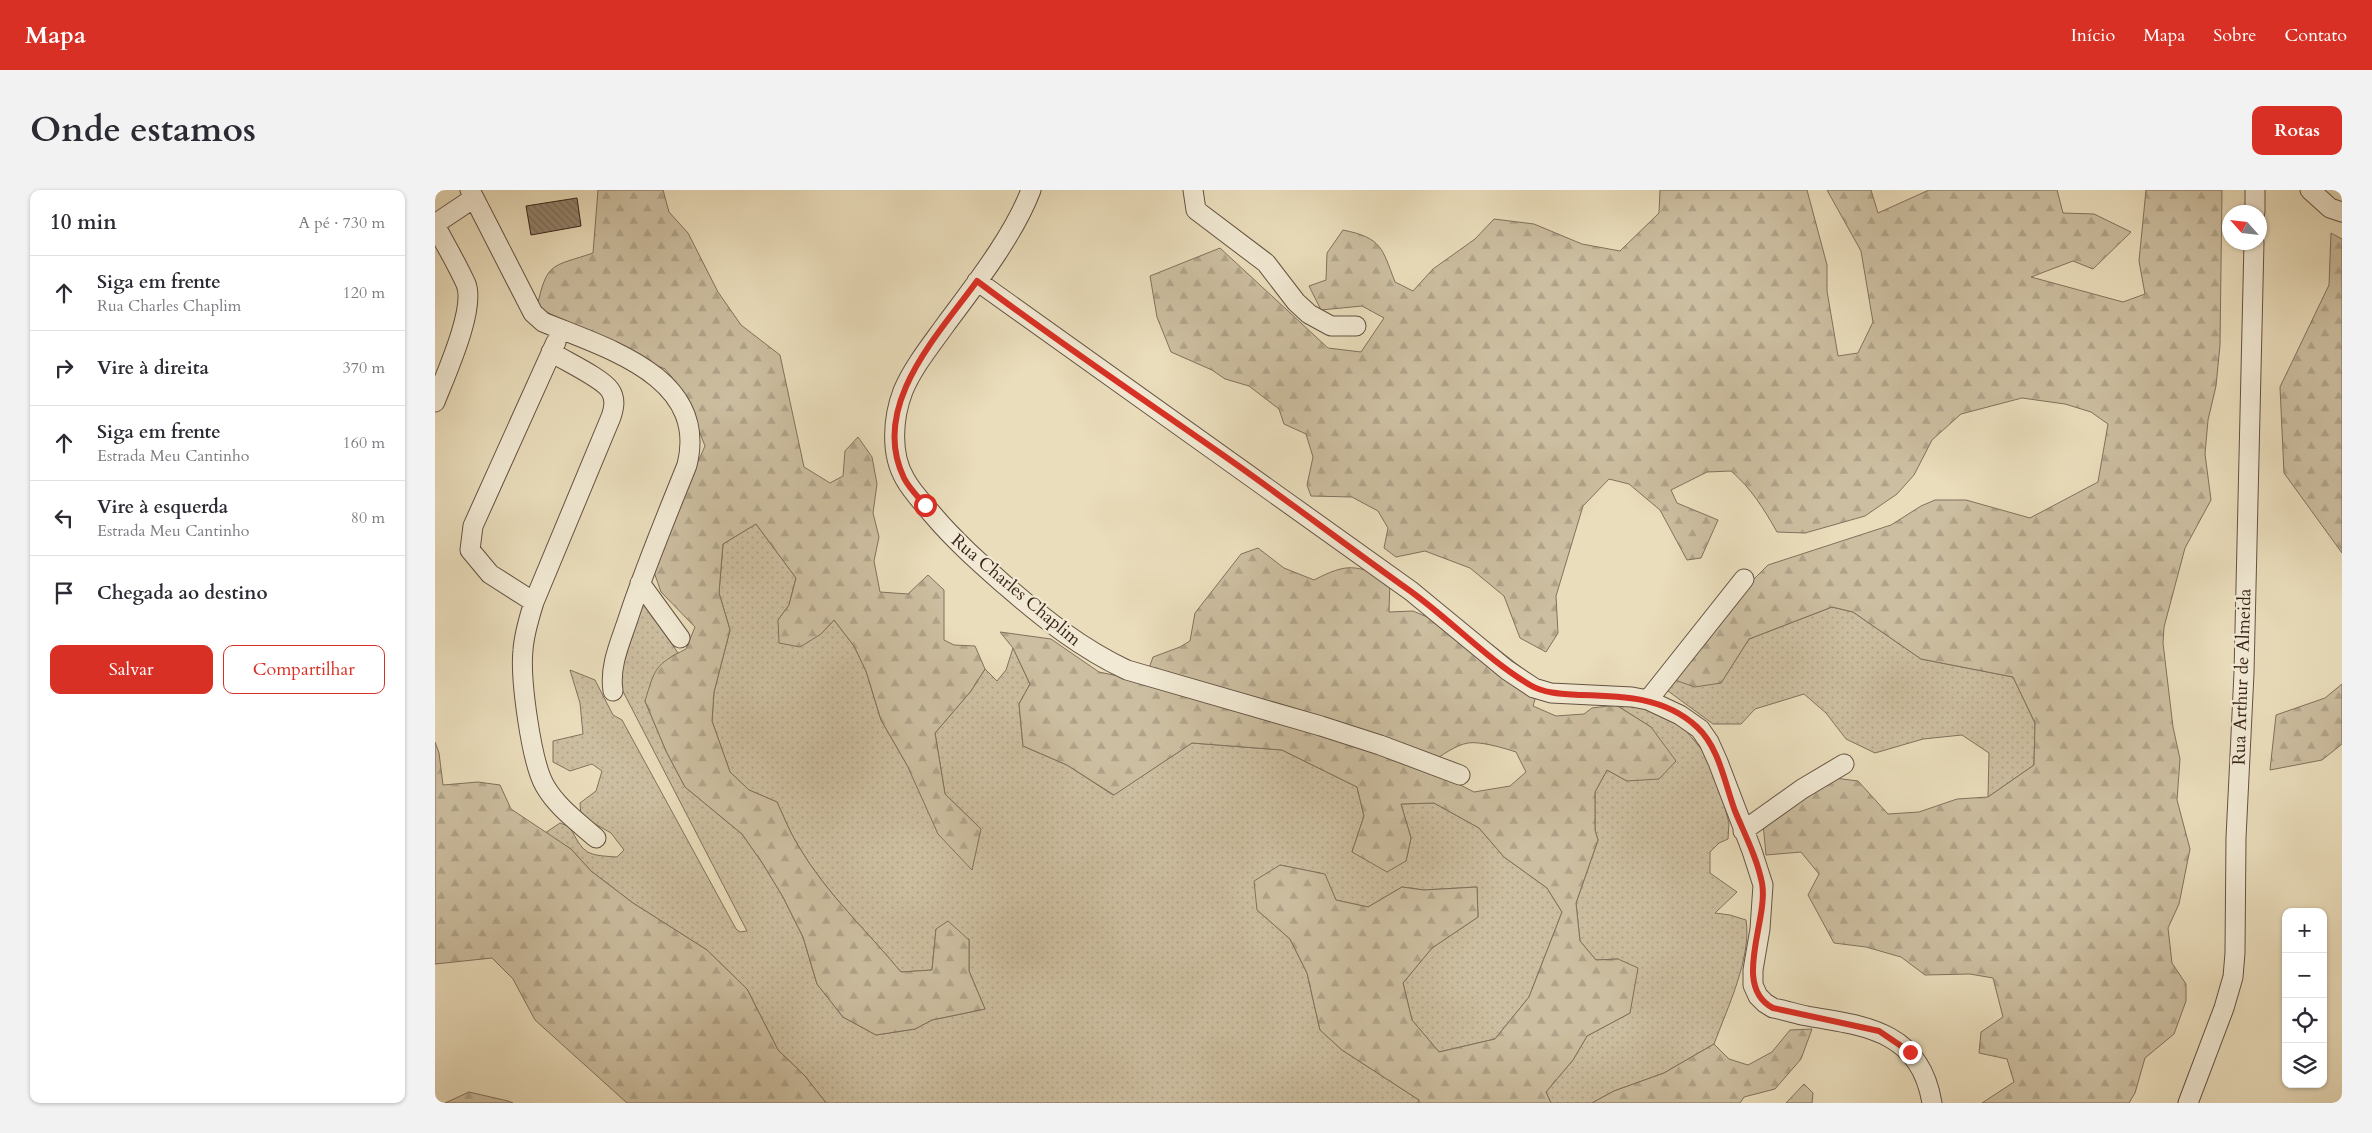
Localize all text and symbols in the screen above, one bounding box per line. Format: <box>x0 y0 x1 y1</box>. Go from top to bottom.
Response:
text: Mapa <box>25 19 86 52</box>
text: Início <box>2071 23 2115 48</box>
text: Mapa <box>2143 23 2185 48</box>
text: Sobre <box>2213 23 2256 48</box>
text: Contato <box>2284 23 2347 48</box>
text: Onde estamos <box>30 106 256 154</box>
button: Rotas <box>2252 106 2342 155</box>
north arrow <box>2222 205 2267 250</box>
text: 10 min <box>50 208 117 237</box>
text: A pé · 730 m <box>298 212 385 234</box>
text: Siga em frente <box>97 269 221 295</box>
icon: ahead <box>50 279 78 307</box>
text: 120 m <box>343 282 385 304</box>
text: Rua Charles Chaplim <box>97 295 241 317</box>
icon: right <box>50 354 78 382</box>
text: Vire à direita <box>97 355 209 381</box>
text: 370 m <box>343 357 385 379</box>
text: Siga em frente <box>97 419 221 445</box>
icon: ahead <box>50 429 78 457</box>
text: 160 m <box>343 432 385 454</box>
text: Estrada Meu Cantinho <box>97 445 250 467</box>
text: Vire à esquerda <box>97 494 228 520</box>
route start <box>914 494 937 517</box>
icon: left <box>50 504 78 532</box>
text: 80 m <box>351 507 385 529</box>
text: Estrada Meu Cantinho <box>97 520 250 542</box>
street label: Rua Charles Chaplim <box>946 528 1087 652</box>
icon: arrive <box>50 579 78 607</box>
text: Chegada ao destino <box>97 580 268 606</box>
street label: Rua Arthur de Almeida <box>2226 588 2258 766</box>
button: Salvar <box>50 645 213 694</box>
button: Compartilhar <box>223 645 385 694</box>
map controls <box>2282 908 2327 1088</box>
button: + <box>2282 908 2327 953</box>
button: − <box>2282 953 2327 998</box>
button: locate <box>2282 998 2327 1043</box>
route end <box>1899 1041 1922 1064</box>
button: layers <box>2282 1043 2327 1088</box>

